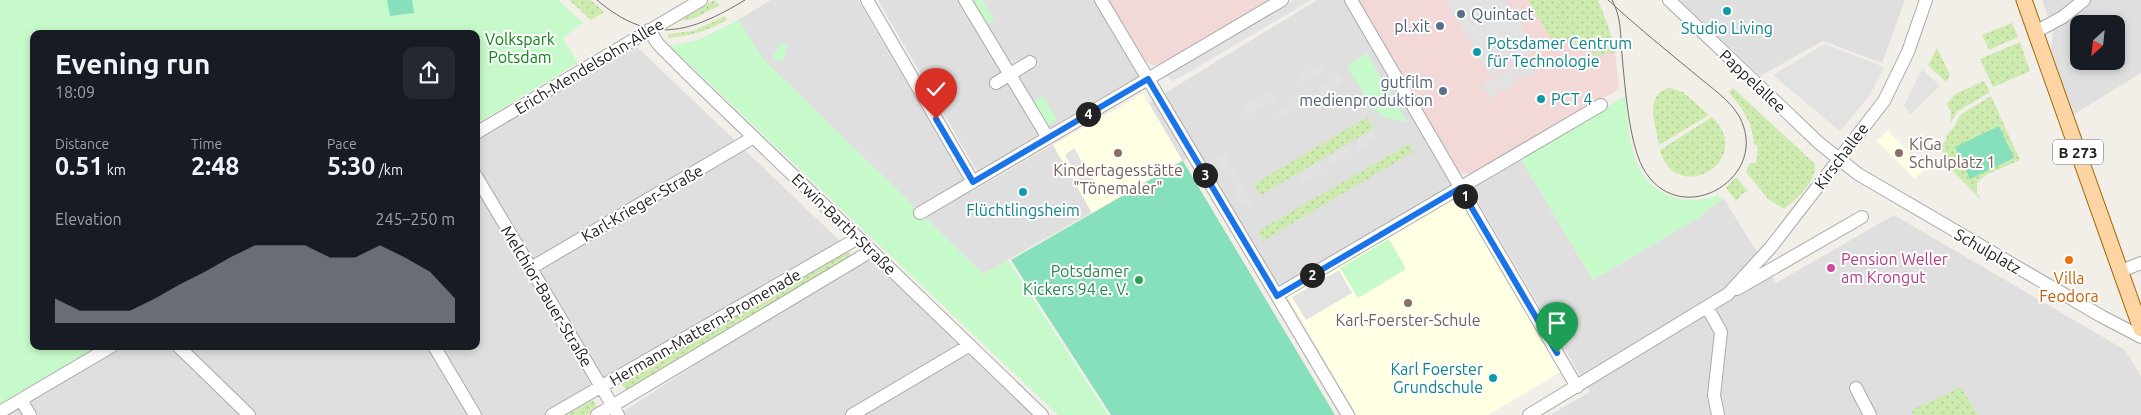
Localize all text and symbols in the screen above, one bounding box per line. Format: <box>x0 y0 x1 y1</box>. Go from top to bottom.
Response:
place label: Quintact <box>1471 5 1534 23</box>
marker: Studio Living <box>1721 5 1733 17</box>
marker: Quintact <box>1455 8 1467 20</box>
street label: Erich-Mendelsohn-Allee <box>511 14 667 118</box>
north arrow <box>2070 15 2125 70</box>
map controls <box>2070 15 2125 70</box>
place label: pl.xit <box>1394 17 1431 35</box>
place label: Studio Living <box>1681 19 1773 37</box>
marker: pl.xit <box>1434 20 1446 32</box>
park label: Volkspark Potsdam <box>485 30 555 66</box>
place label: Potsdamer Centrum für Technologie <box>1487 34 1632 70</box>
marker: Potsdamer Centrum für Technologie <box>1471 46 1483 58</box>
street label: Pappelallee <box>1716 46 1790 116</box>
button: share <box>403 47 455 99</box>
text: Evening run <box>55 48 210 79</box>
pin <box>915 68 957 119</box>
place label: gutfilm medienproduktion <box>1299 73 1433 109</box>
icon: check <box>922 75 950 103</box>
text: 18:09 <box>55 83 95 101</box>
marker: gutfilm medienproduktion <box>1437 85 1449 97</box>
place label: PCT 4 <box>1551 90 1592 108</box>
marker: PCT 4 <box>1535 93 1547 105</box>
pin: 4 <box>1076 102 1100 126</box>
text: 4 <box>1085 106 1092 122</box>
street label: Kirschallee <box>1810 120 1872 192</box>
place label: KiGa Schulplatz 1 <box>1909 135 1995 171</box>
text: Distance <box>55 136 109 152</box>
text: Time <box>191 136 222 152</box>
text: Pace <box>327 136 357 152</box>
road number: B 273 <box>2053 140 2103 164</box>
marker: Kindertagesstätte "Tönemaler" <box>1112 147 1124 159</box>
marker: KiGa Schulplatz 1 <box>1893 147 1905 159</box>
text: 0.51 <box>55 152 103 180</box>
text: 2:48 <box>191 152 239 180</box>
text: 5:30 <box>327 152 375 180</box>
street label: Karl-Krieger-Straße <box>578 161 706 245</box>
place label: Kindertagesstätte "Tönemaler" <box>1053 161 1183 197</box>
text: km <box>103 162 126 178</box>
text: /km <box>375 162 403 178</box>
pin: 3 <box>1192 162 1218 188</box>
text: 3 <box>1202 167 1209 183</box>
street label: Erwin-Barth-Straße <box>788 170 900 278</box>
pin: 1 <box>1452 184 1478 208</box>
marker: Flüchtlingsheim <box>1017 186 1029 198</box>
text: 1 <box>1462 188 1469 204</box>
place label: Flüchtlingsheim <box>966 201 1080 219</box>
text: Elevation <box>55 210 122 228</box>
text: 245–250 m <box>375 210 455 228</box>
street label: Melchior-Bauer-Straße <box>498 222 596 370</box>
street label: Schulplatz <box>1952 225 2024 277</box>
place label: Pension Weller am Krongut <box>1841 250 1948 286</box>
marker: Villa Feodora <box>2063 254 2075 266</box>
place label: Potsdamer Kickers 94 e. V. <box>1023 262 1129 298</box>
pin: 2 <box>1300 262 1324 288</box>
marker: Pension Weller am Krongut <box>1825 262 1837 274</box>
street label: Hermann-Mattern-Promenade <box>606 265 804 389</box>
text: 2 <box>1309 267 1316 283</box>
place label: Villa Feodora <box>2039 269 2099 305</box>
marker: Potsdamer Kickers 94 e. V. <box>1133 274 1145 286</box>
marker: Karl-Foerster-Schule <box>1402 297 1414 309</box>
pin <box>1536 302 1578 353</box>
icon: arrive <box>1543 309 1571 337</box>
place label: Karl-Foerster-Schule <box>1335 311 1481 329</box>
place label: Karl Foerster Grundschule <box>1390 360 1483 396</box>
marker: Karl Foerster Grundschule <box>1487 372 1499 384</box>

